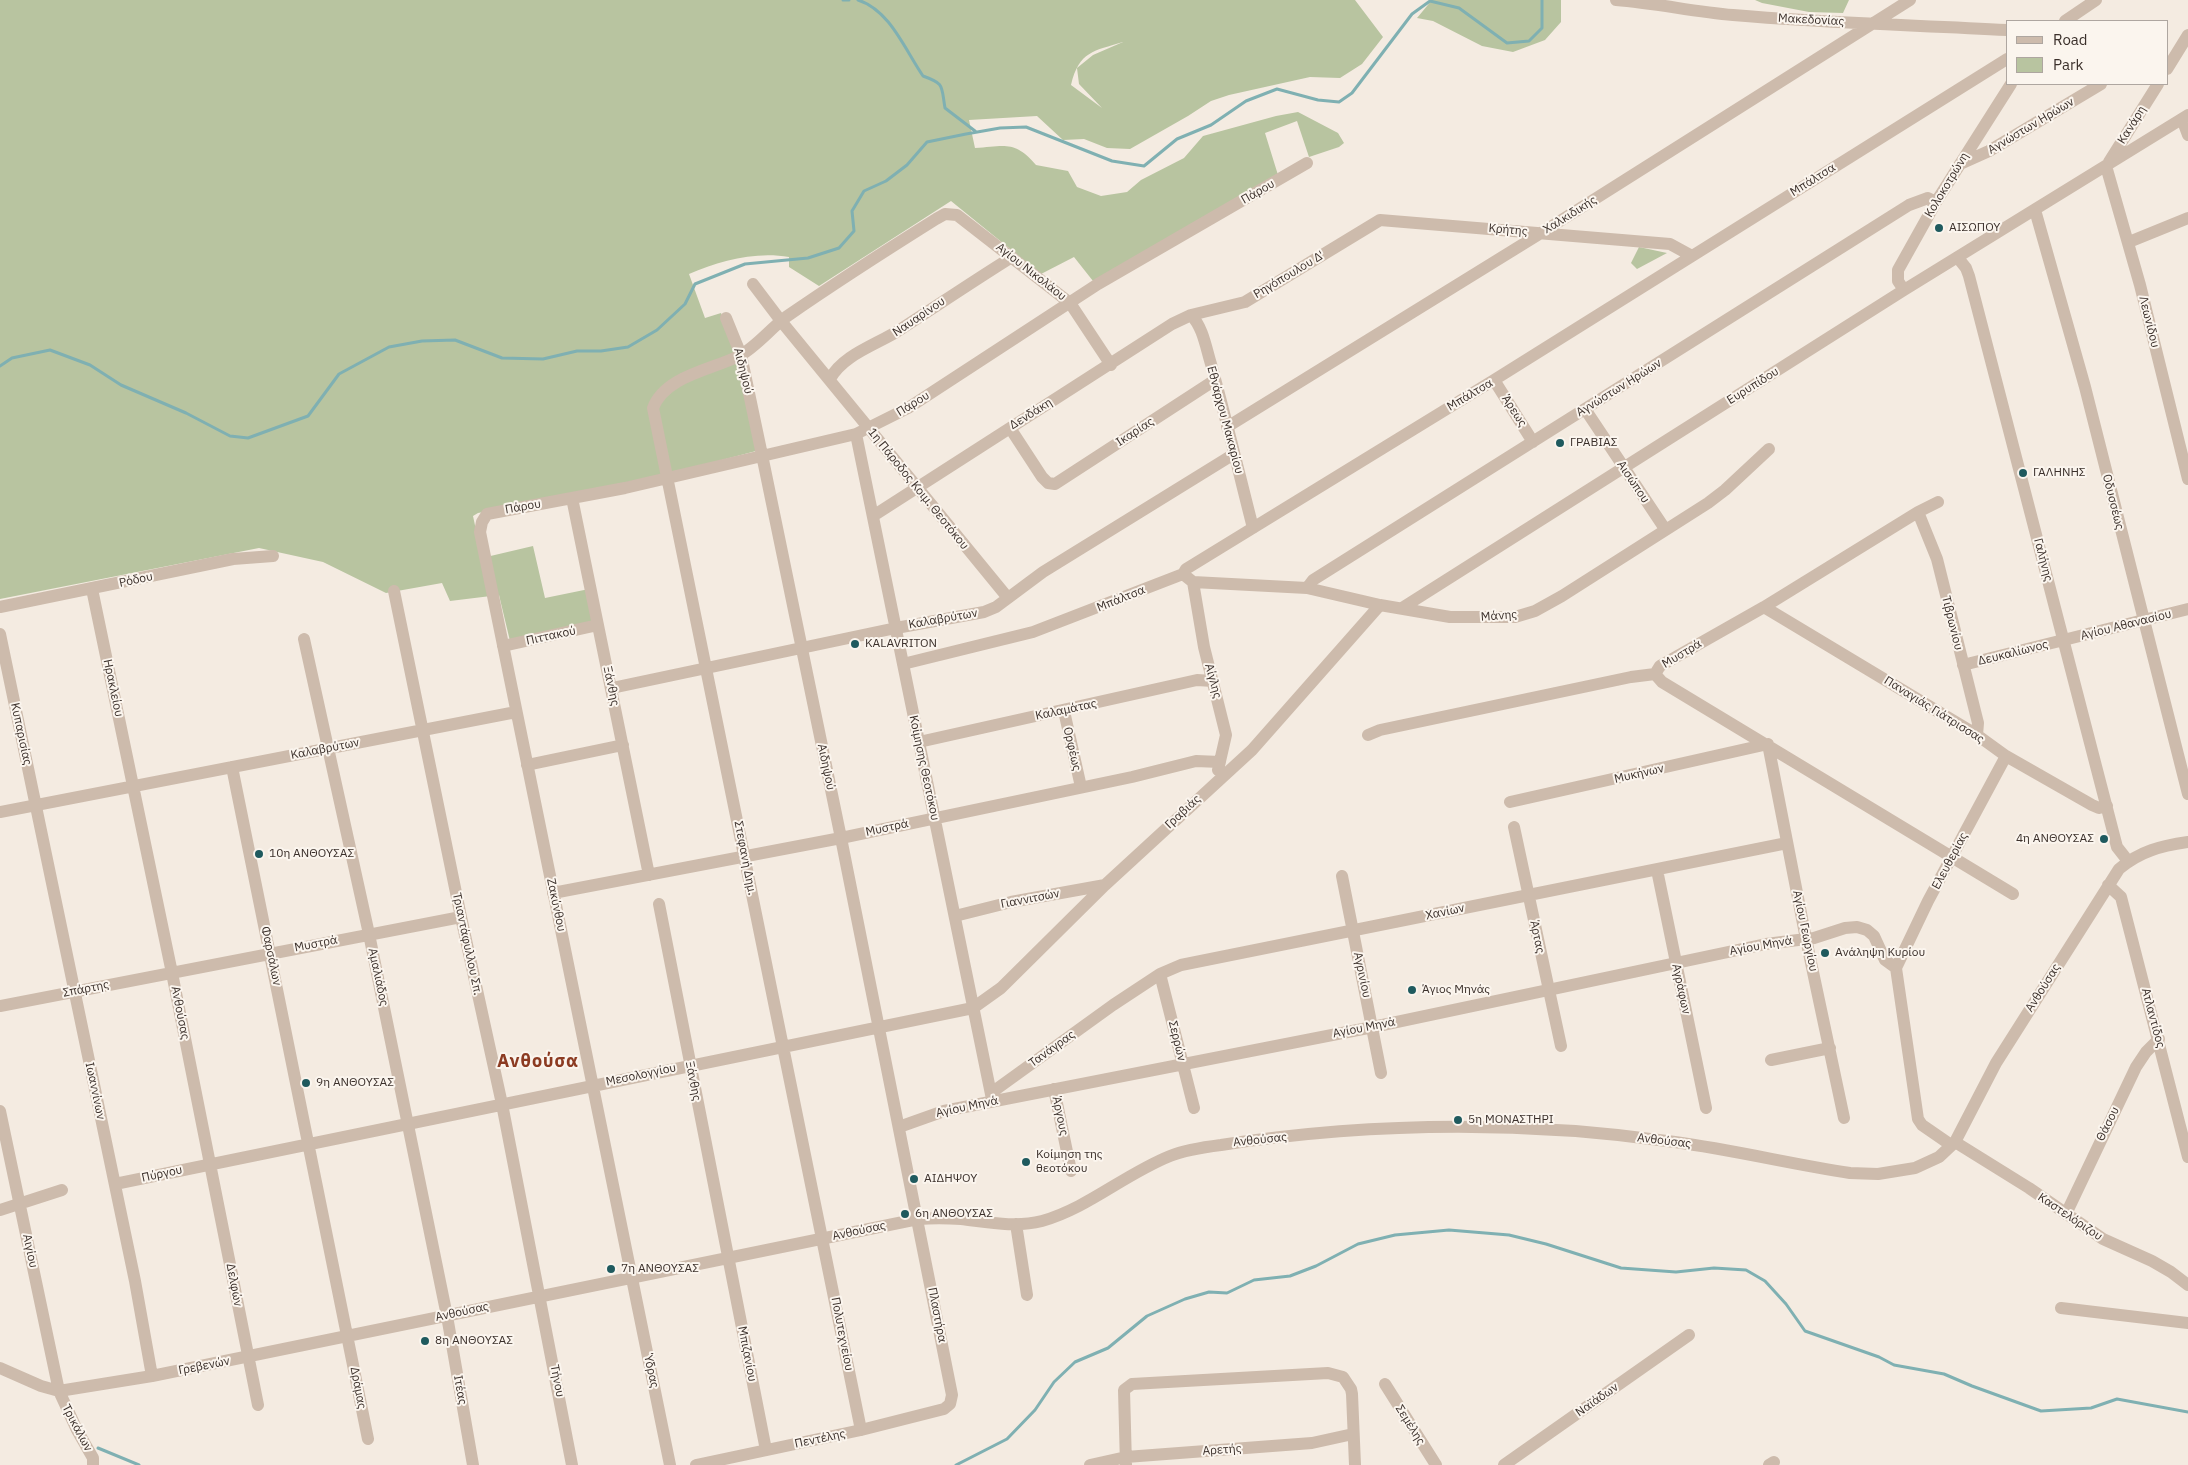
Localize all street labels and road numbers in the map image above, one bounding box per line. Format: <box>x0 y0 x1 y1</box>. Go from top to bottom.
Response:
street label: Μακεδονίας <box>1777 11 1845 29</box>
street label: Αγνώστων Ηρώων <box>1985 95 2077 157</box>
street label: Κανάρη <box>2115 103 2149 147</box>
street label: Κολοκοτρώνη <box>1922 150 1972 220</box>
street label: Μπάλτσα <box>1788 160 1838 200</box>
street label: Πάρου <box>1239 177 1277 207</box>
street label: Χαλκιδικής <box>1541 193 1599 237</box>
street label: Κρήτης <box>1488 221 1528 239</box>
street label: Αγίου Νικολάου <box>993 240 1069 304</box>
street label: Ρηγόπουλου Δ' <box>1251 248 1327 302</box>
street label: Ναυαρίνου <box>890 294 948 340</box>
street label: Λεωνίδου <box>2136 295 2162 349</box>
street label: Αιδηψού <box>730 346 756 396</box>
street label: Αγνώστων Ηρώων <box>1574 356 1664 420</box>
street label: Εθνάρχου Μακαρίου <box>1204 364 1246 476</box>
street label: Ευρυπίδου <box>1724 364 1782 408</box>
street label: Μπάλτσα <box>1445 376 1495 414</box>
street label: Πάρου <box>894 388 932 420</box>
street label: Άρεως <box>1498 392 1530 430</box>
street label: Δενδάκη <box>1007 395 1055 433</box>
street label: Ικαρίας <box>1113 414 1157 450</box>
street label: 1η Πάροδος Κοιμ. Θεοτόκου <box>864 425 972 553</box>
street label: Αισώπου <box>1614 458 1652 506</box>
street label: Οδυσσέως <box>2099 473 2127 531</box>
street label: Πάρου <box>504 497 542 517</box>
street label: Γαλήνης <box>2030 537 2056 583</box>
street label: Ρόδου <box>118 569 154 591</box>
street label: Μπάλτσα <box>1095 583 1147 615</box>
street label: Τιβρωνίου <box>1938 594 1966 652</box>
street label: Καλαβρύτων <box>907 606 979 632</box>
street label: Αγίου Αθανασίου <box>2079 607 2173 643</box>
street label: Μάνης <box>1480 608 1518 624</box>
street label: Πιττακού <box>525 624 577 648</box>
street label: Μυστρά <box>1660 637 1704 671</box>
street label: Δευκαλίωνος <box>1977 637 2049 669</box>
street label: Ηρακλείου <box>100 658 126 718</box>
street label: Αίγλης <box>1201 662 1225 700</box>
street label: Ξάνθης <box>600 665 622 707</box>
street label: Παναγιάς Γιάτρισσας <box>1881 673 1987 747</box>
street label: Καλαμάτας <box>1034 696 1098 724</box>
street label: Κυπαρισίας <box>7 701 35 767</box>
street label: Κοίμησης Θεοτόκου <box>906 714 942 822</box>
street label: Ορφέως <box>1060 726 1084 772</box>
street label: Καλαβρύτων <box>289 735 361 763</box>
street label: Αιδηψού <box>814 743 838 791</box>
street label: Μυκήνων <box>1613 761 1665 787</box>
street label: Γραβιάς <box>1162 792 1204 832</box>
street label: Μυστρά <box>864 816 910 840</box>
street label: Στεφανή Δημ. <box>731 820 759 896</box>
street label: Ελευθερίας <box>1929 830 1971 892</box>
street label: Ζακύνθου <box>543 877 569 933</box>
street label: Γιαννιτσών <box>999 886 1061 912</box>
street label: Αγίου Γεωργίου <box>1789 889 1821 973</box>
street label: Τριαντάφυλλου Σπ. <box>449 891 485 997</box>
street label: Χανίων <box>1424 901 1466 923</box>
street label: Άρτας <box>1527 919 1547 955</box>
street label: Φαρσάλων <box>258 925 284 987</box>
street label: Μυστρά <box>293 933 339 955</box>
street label: Αγίου Μηνά <box>1728 933 1794 959</box>
street label: Αμαλιάδος <box>365 947 391 1007</box>
street label: Αγρινίου <box>1350 951 1374 999</box>
street label: Ανθούσας <box>2023 961 2063 1015</box>
street label: Αγράφων <box>1669 963 1693 1015</box>
street label: Σπάρτης <box>62 977 110 1001</box>
street label: Ανθούσας <box>168 985 192 1041</box>
street label: Ατλαντίδος <box>2138 986 2168 1050</box>
street label: Αγίου Μηνά <box>1331 1015 1397 1041</box>
street label: Σερρών <box>1165 1019 1189 1063</box>
street label: Τανάγρας <box>1026 1027 1078 1071</box>
street label: Ξάνθης <box>682 1060 704 1102</box>
street label: Ιωαννίνων <box>82 1061 108 1121</box>
street label: Μεσολογγίου <box>605 1061 677 1089</box>
street label: Αγίου Μηνά <box>934 1093 1000 1121</box>
street label: Άργους <box>1049 1095 1071 1137</box>
street label: Θάσου <box>2094 1104 2122 1144</box>
street label: Ανθούσας <box>1232 1130 1288 1150</box>
street label: Ανθούσας <box>1636 1131 1692 1151</box>
street label: Πύργου <box>140 1163 184 1185</box>
street label: Καστελόριζου <box>2035 1190 2105 1244</box>
street label: Ανθούσας <box>831 1218 887 1244</box>
street label: Αιγίου <box>19 1233 41 1269</box>
street label: Δελφών <box>223 1262 245 1308</box>
street label: Πλαστήρα <box>925 1286 949 1344</box>
street label: Πολυτεχνείου <box>828 1296 856 1372</box>
street label: Ανθούσας <box>434 1299 490 1325</box>
street label: Μπιζανίου <box>735 1325 759 1383</box>
street label: Ύδρας <box>640 1353 662 1389</box>
street label: Γρεβενών <box>177 1354 231 1378</box>
street label: Τήνου <box>547 1364 567 1398</box>
street label: Δράμας <box>347 1366 369 1410</box>
street label: Ιτέας <box>450 1374 470 1406</box>
street label: Ναϊάδων <box>1573 1380 1621 1420</box>
street label: Τρικάλων <box>59 1402 95 1454</box>
street label: Σεμέλης <box>1392 1402 1428 1448</box>
street label: Πεντέλης <box>793 1427 847 1451</box>
street label: Αρετής <box>1202 1441 1242 1459</box>

